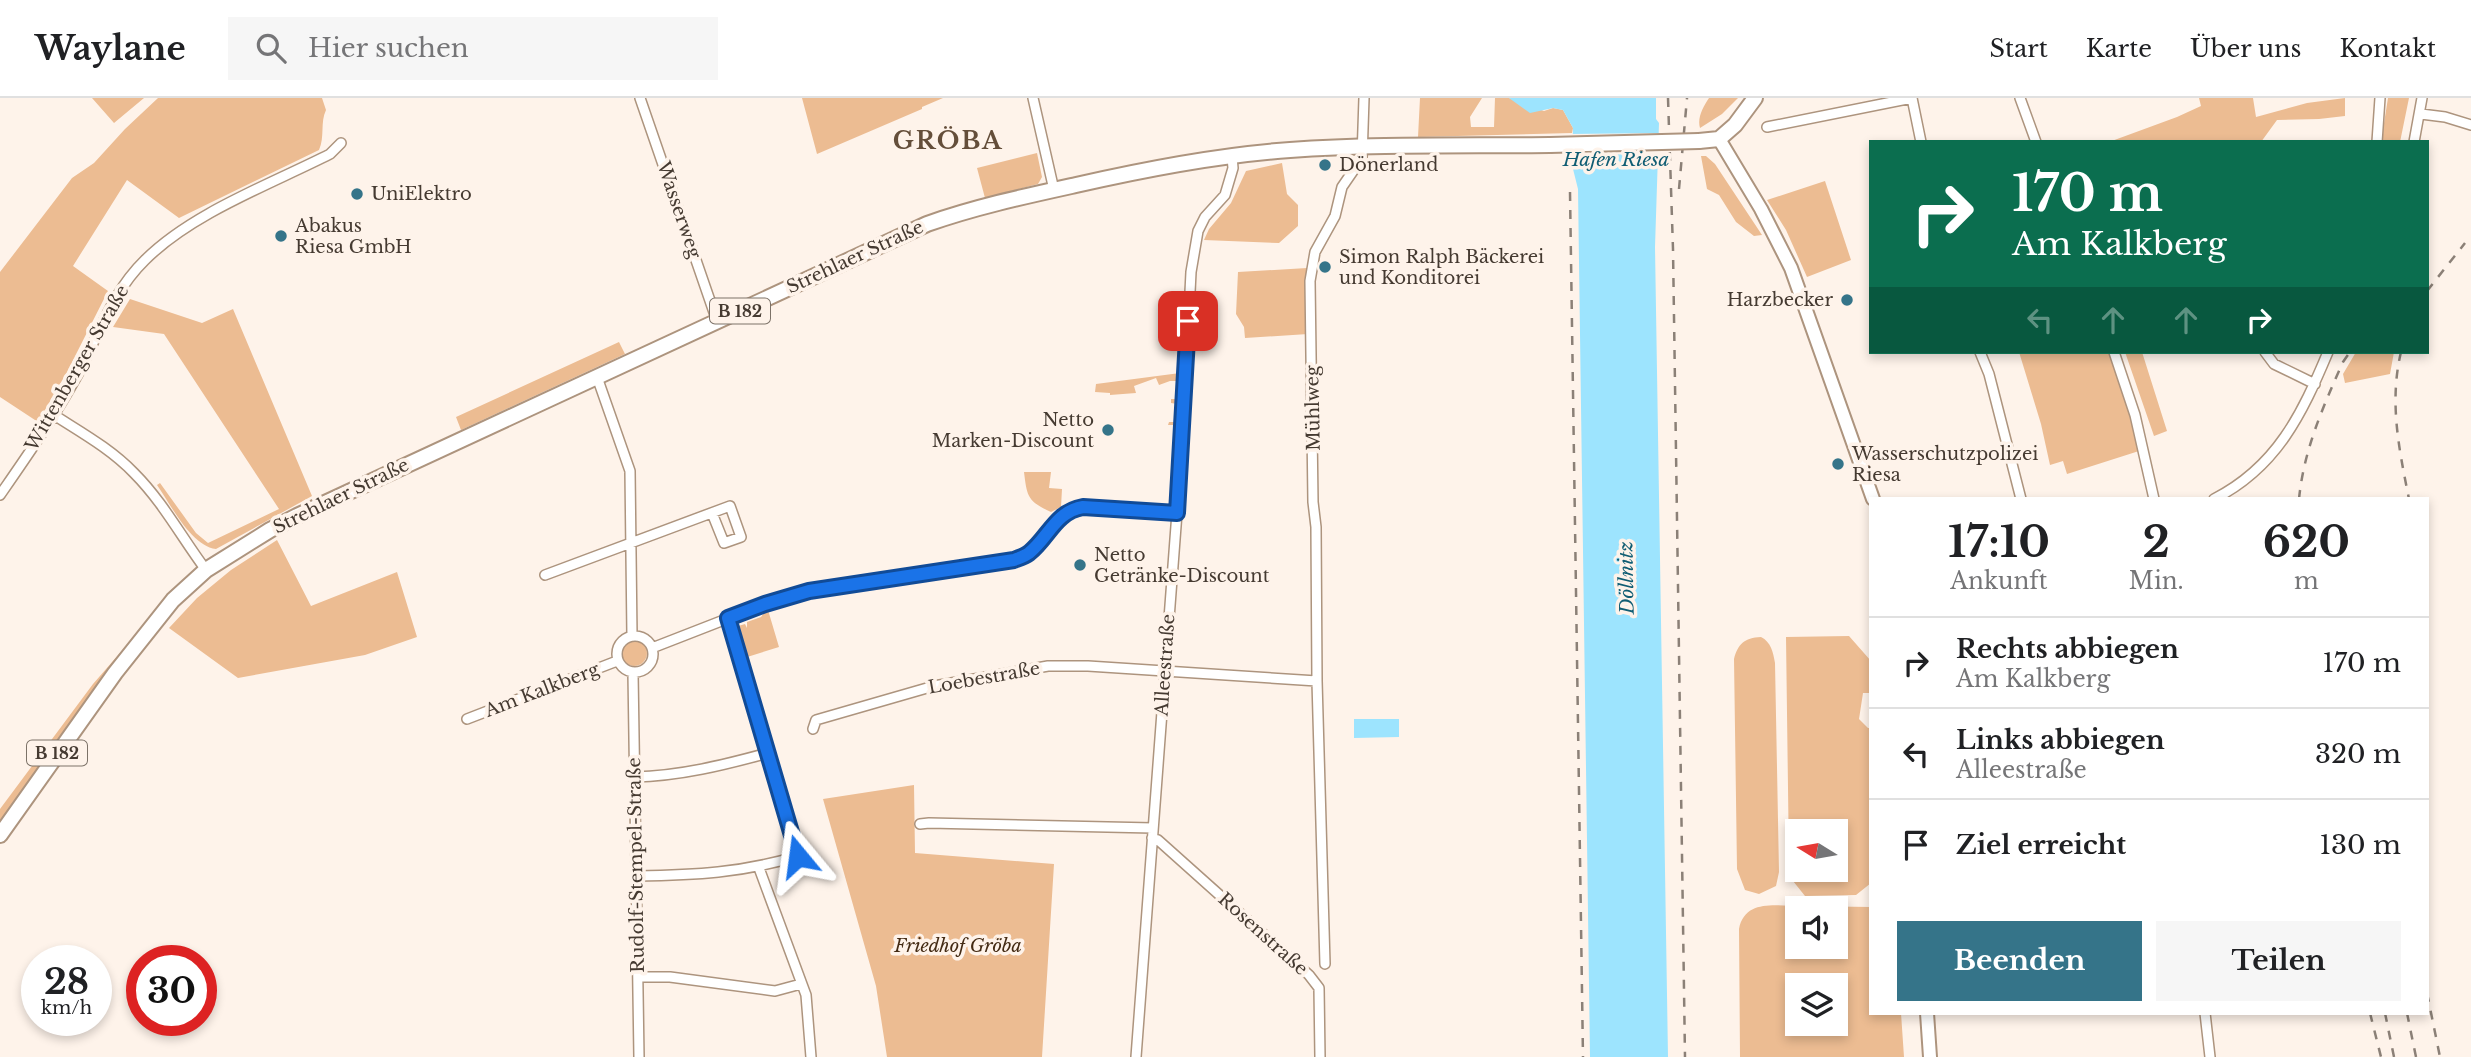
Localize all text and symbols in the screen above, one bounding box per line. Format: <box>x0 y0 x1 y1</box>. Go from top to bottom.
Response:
search box <box>228 17 718 80</box>
text: Waylane <box>35 28 186 69</box>
icon: search <box>252 29 290 67</box>
text: Hier suchen <box>308 32 469 64</box>
text: Start <box>1990 34 2048 63</box>
text: Karte <box>2086 34 2152 63</box>
text: Über uns <box>2190 34 2302 63</box>
text: Kontakt <box>2340 34 2436 63</box>
district label: GRÖBA <box>893 126 1003 155</box>
water label: Hafen Riesa <box>1562 148 1669 171</box>
place label: Dönerland <box>1339 154 1438 176</box>
marker: Dönerland <box>1317 157 1333 173</box>
street label: Wasserweg <box>652 158 706 261</box>
text: 170 m <box>2012 163 2163 224</box>
icon: right <box>1897 168 1988 259</box>
place label: UniElektro <box>371 183 472 205</box>
marker: UniElektro <box>349 186 365 202</box>
place label: Abakus Riesa GmbH <box>294 215 412 258</box>
street label: Strehlaer Straße <box>783 216 927 298</box>
text: Am Kalkberg <box>2012 224 2227 264</box>
marker: Abakus Riesa GmbH <box>273 228 289 244</box>
place label: Simon Ralph Bäckerei und Konditorei <box>1339 246 1544 289</box>
marker: Simon Ralph Bäckerei und Konditorei <box>1317 259 1333 275</box>
street label: Wittenberger Straße <box>20 281 134 456</box>
place label: Harzbecker <box>1727 289 1833 311</box>
pin <box>1158 291 1218 351</box>
marker: Harzbecker <box>1839 292 1855 308</box>
road number: B 182 <box>710 298 770 324</box>
icon: left <box>2021 301 2059 339</box>
icon: ahead <box>2094 301 2132 339</box>
icon: ahead <box>2167 301 2205 339</box>
icon: right <box>2240 301 2278 339</box>
icon: arrive <box>1169 302 1207 340</box>
street label: Mühlweg <box>1301 365 1325 451</box>
place label: Netto Marken-Discount <box>932 409 1094 452</box>
marker: Netto Marken-Discount <box>1100 422 1116 438</box>
place label: Wasserschutzpolizei Riesa <box>1851 443 2038 486</box>
street label: Strehlaer Straße <box>270 454 412 538</box>
marker: Wasserschutzpolizei Riesa <box>1830 456 1846 472</box>
text: 17:10 <box>1948 516 2050 568</box>
text: 2 <box>2143 516 2170 568</box>
text: 620 <box>2263 516 2350 568</box>
water label: Döllnitz <box>1614 541 1639 616</box>
place label: Netto Getränke-Discount <box>1094 544 1270 587</box>
marker: Netto Getränke-Discount <box>1072 557 1088 573</box>
text: Ankunft <box>1950 567 2048 595</box>
text: Min. <box>2129 567 2184 595</box>
text: m <box>2294 567 2319 595</box>
street label: Alleestraße <box>1150 613 1180 718</box>
text: Rechts abbiegen <box>1956 633 2179 665</box>
icon: right <box>1897 644 1935 682</box>
text: 170 m <box>2322 647 2401 679</box>
street label: Loebestraße <box>926 657 1042 699</box>
street label: Am Kalkberg <box>481 658 603 722</box>
text: Am Kalkberg <box>1956 665 2110 693</box>
text: Links abbiegen <box>1956 724 2165 756</box>
icon: left <box>1897 735 1935 773</box>
text: 320 m <box>2315 738 2401 770</box>
road number: B 182 <box>27 740 87 766</box>
text: Alleestraße <box>1956 756 2087 784</box>
street label: Rudolf-Stempel-Straße <box>623 757 649 973</box>
position arrow <box>761 819 835 893</box>
north arrow <box>1785 819 1848 882</box>
map controls <box>1785 819 1848 1036</box>
icon: arrive <box>1897 826 1935 864</box>
text: Ziel erreicht <box>1956 829 2126 861</box>
text: 130 m <box>2319 829 2401 861</box>
street label: Rosenstraße <box>1214 888 1312 980</box>
button: sound <box>1785 896 1848 959</box>
button: Beenden <box>1897 921 2142 1001</box>
button: Teilen <box>2156 921 2401 1001</box>
park label: Friedhof Gröba <box>893 935 1022 957</box>
speed limit sign: 30 <box>126 945 217 1036</box>
text: 28 <box>44 960 89 1003</box>
button: layers <box>1785 973 1848 1036</box>
text: km/h <box>41 997 92 1019</box>

